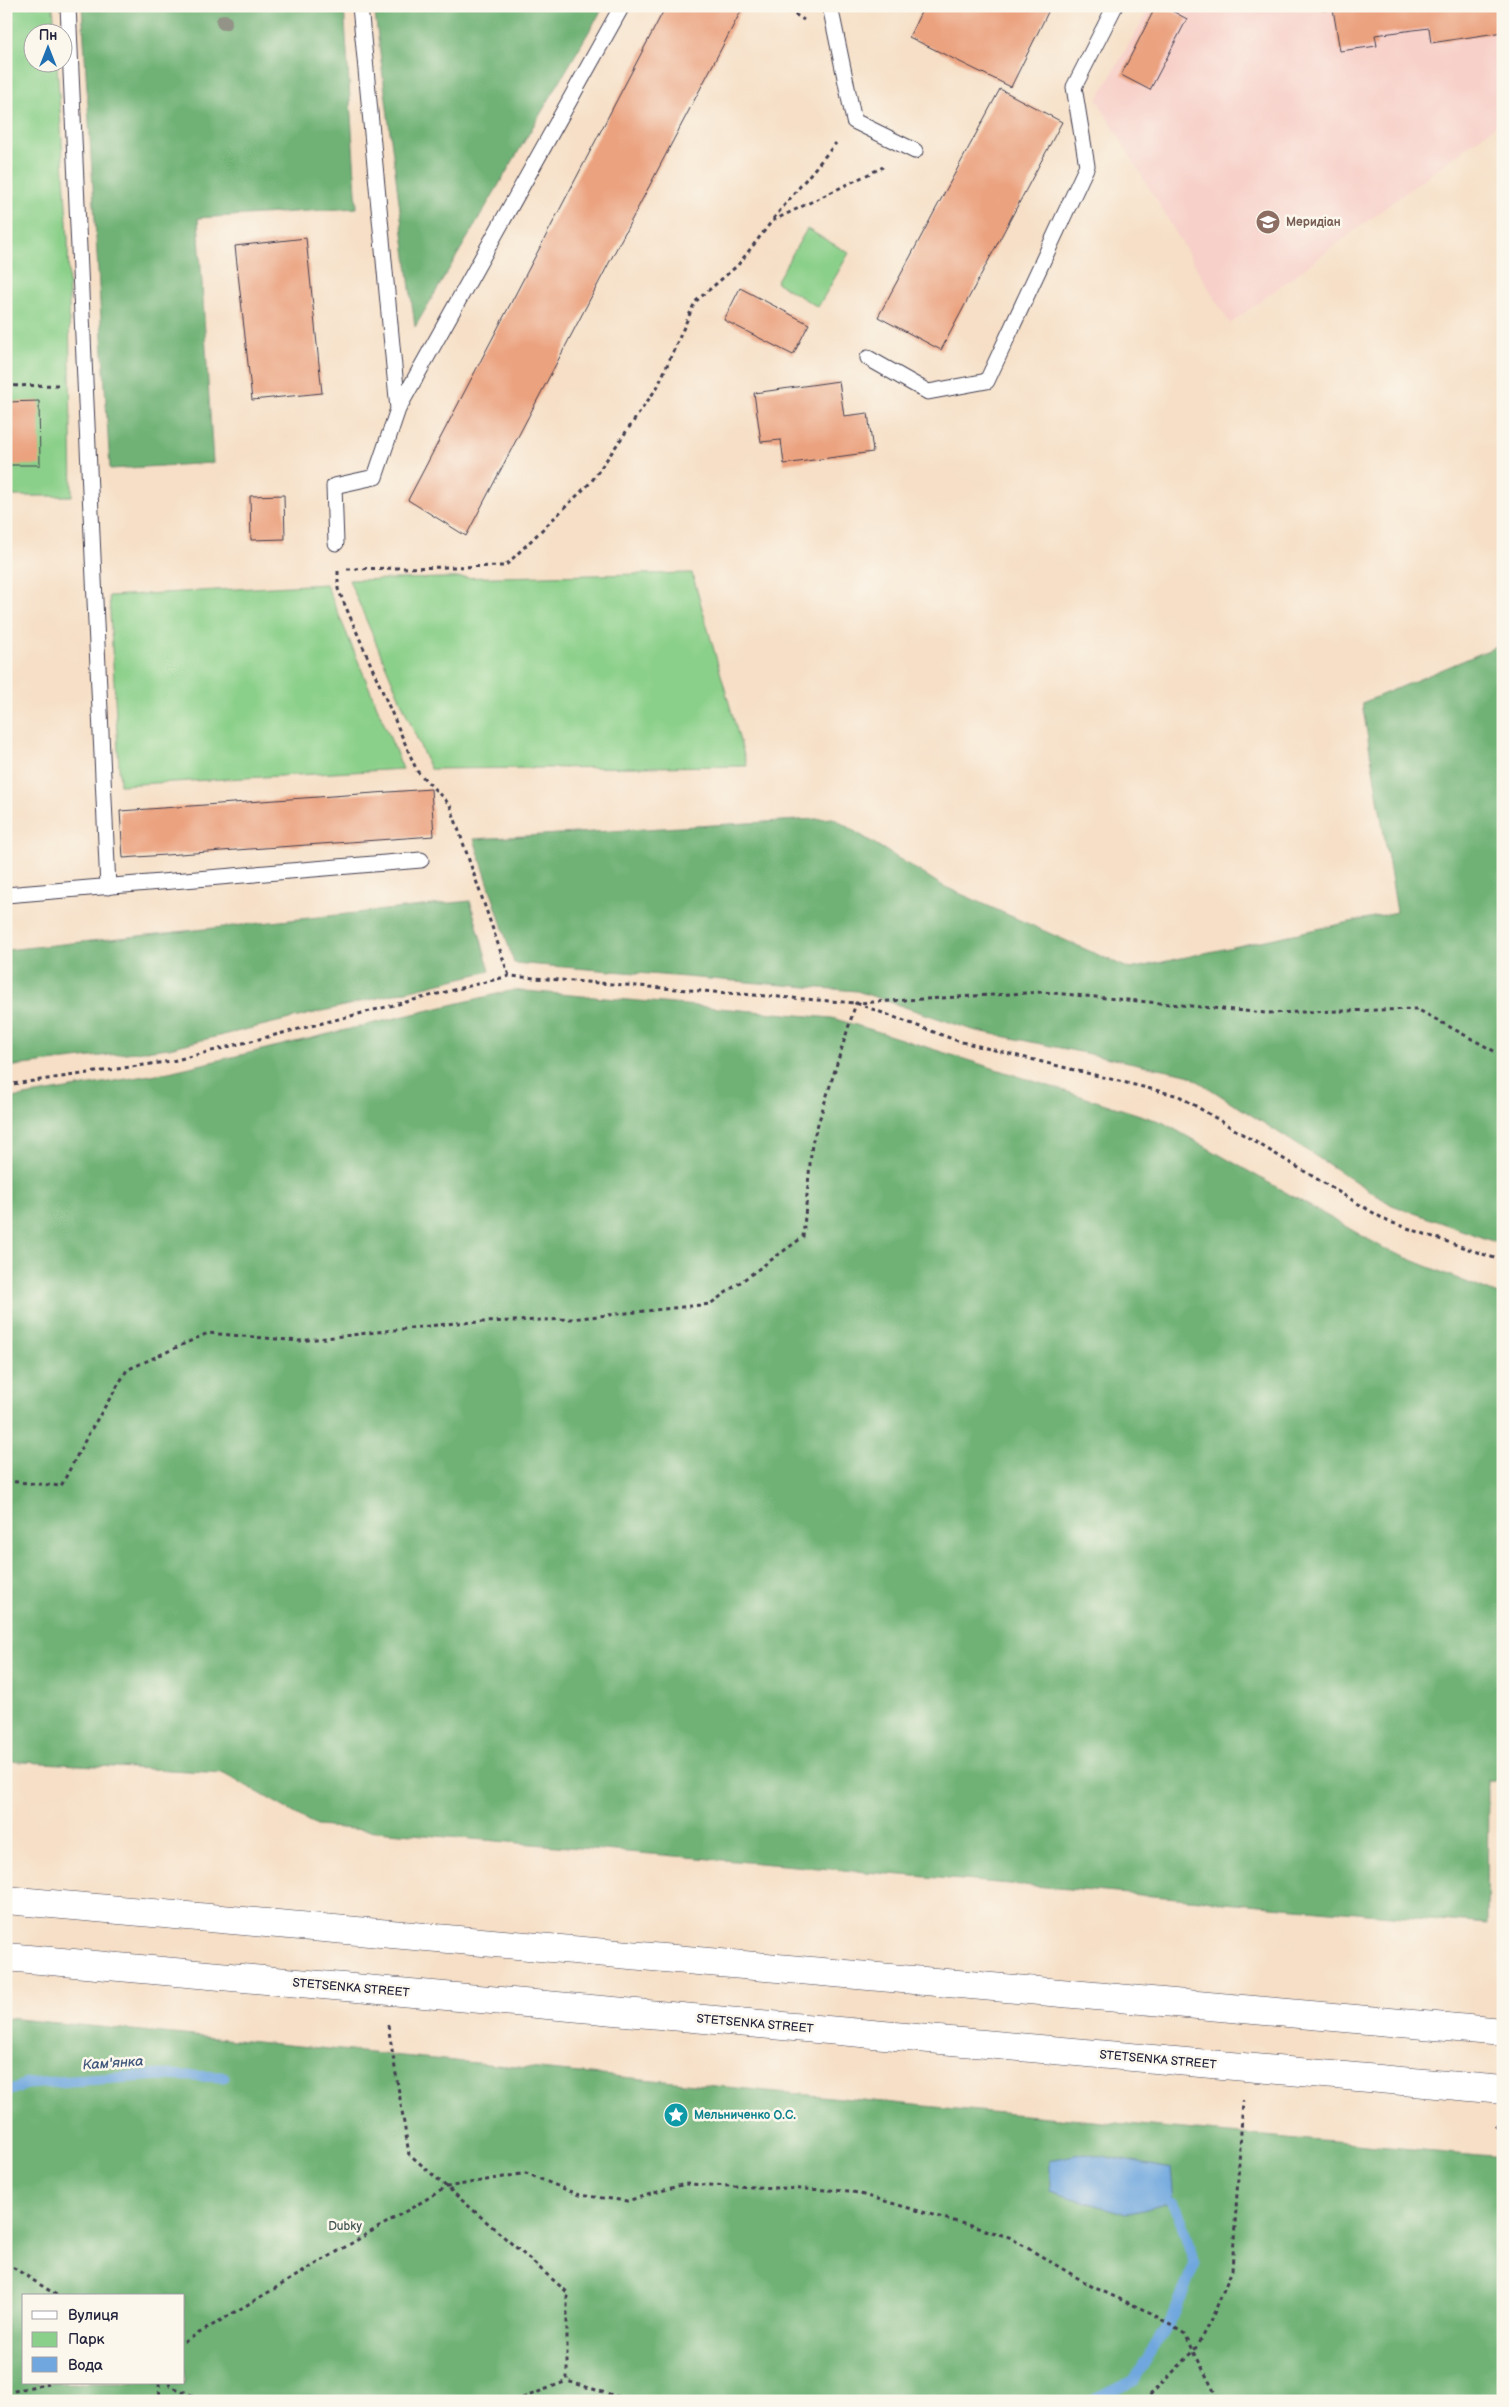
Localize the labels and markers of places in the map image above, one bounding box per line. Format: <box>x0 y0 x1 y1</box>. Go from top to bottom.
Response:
school or university icon: Меридіан <box>1255 209 1281 235</box>
place label: Меридіан <box>1286 215 1341 230</box>
place icon: Мельниченко О.С. <box>663 2102 689 2128</box>
place label: Мельниченко О.С. <box>694 2108 796 2123</box>

